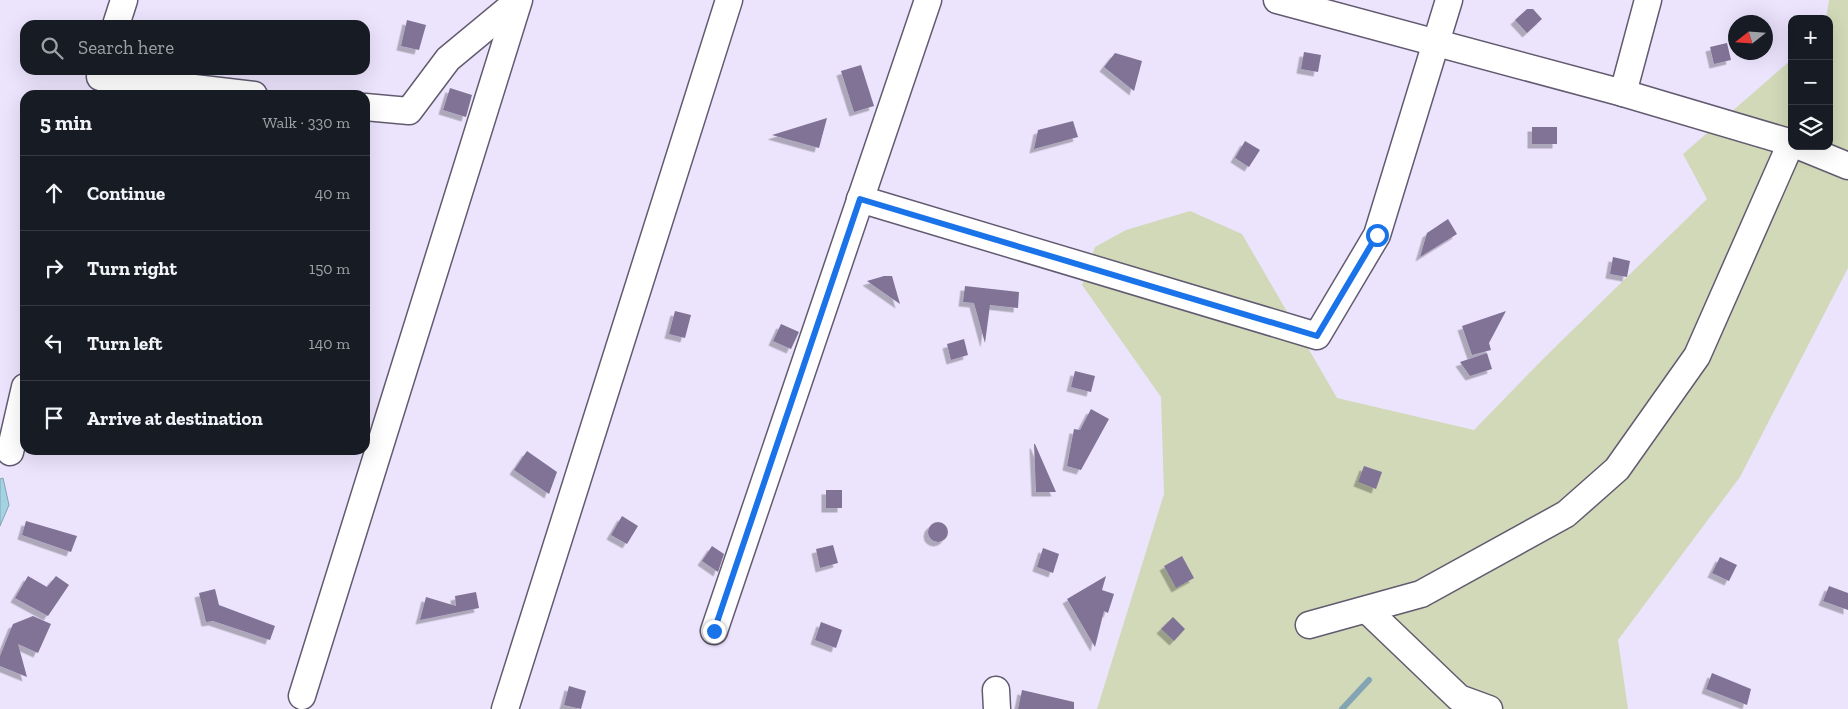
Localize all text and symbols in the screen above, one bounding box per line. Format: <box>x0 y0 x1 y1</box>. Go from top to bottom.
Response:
north arrow <box>1728 15 1773 60</box>
map controls <box>1788 15 1833 150</box>
button: + <box>1788 15 1833 60</box>
search box <box>20 20 370 75</box>
icon: search <box>38 34 66 62</box>
text: Search here <box>78 36 174 59</box>
button: − <box>1788 60 1833 105</box>
button: layers <box>1788 105 1833 150</box>
text: 5 min <box>40 110 92 135</box>
text: Walk · 330 m <box>262 113 350 132</box>
icon: ahead <box>40 179 68 207</box>
text: Continue <box>87 182 165 205</box>
text: 40 m <box>315 184 350 203</box>
route start <box>1366 224 1389 247</box>
icon: right <box>40 254 68 282</box>
text: Turn right <box>87 257 177 280</box>
text: 150 m <box>309 259 350 278</box>
icon: left <box>40 329 68 357</box>
text: Turn left <box>87 332 162 355</box>
text: 140 m <box>309 334 350 353</box>
icon: arrive <box>40 404 68 432</box>
text: Arrive at destination <box>87 407 263 430</box>
route end <box>703 620 726 643</box>

